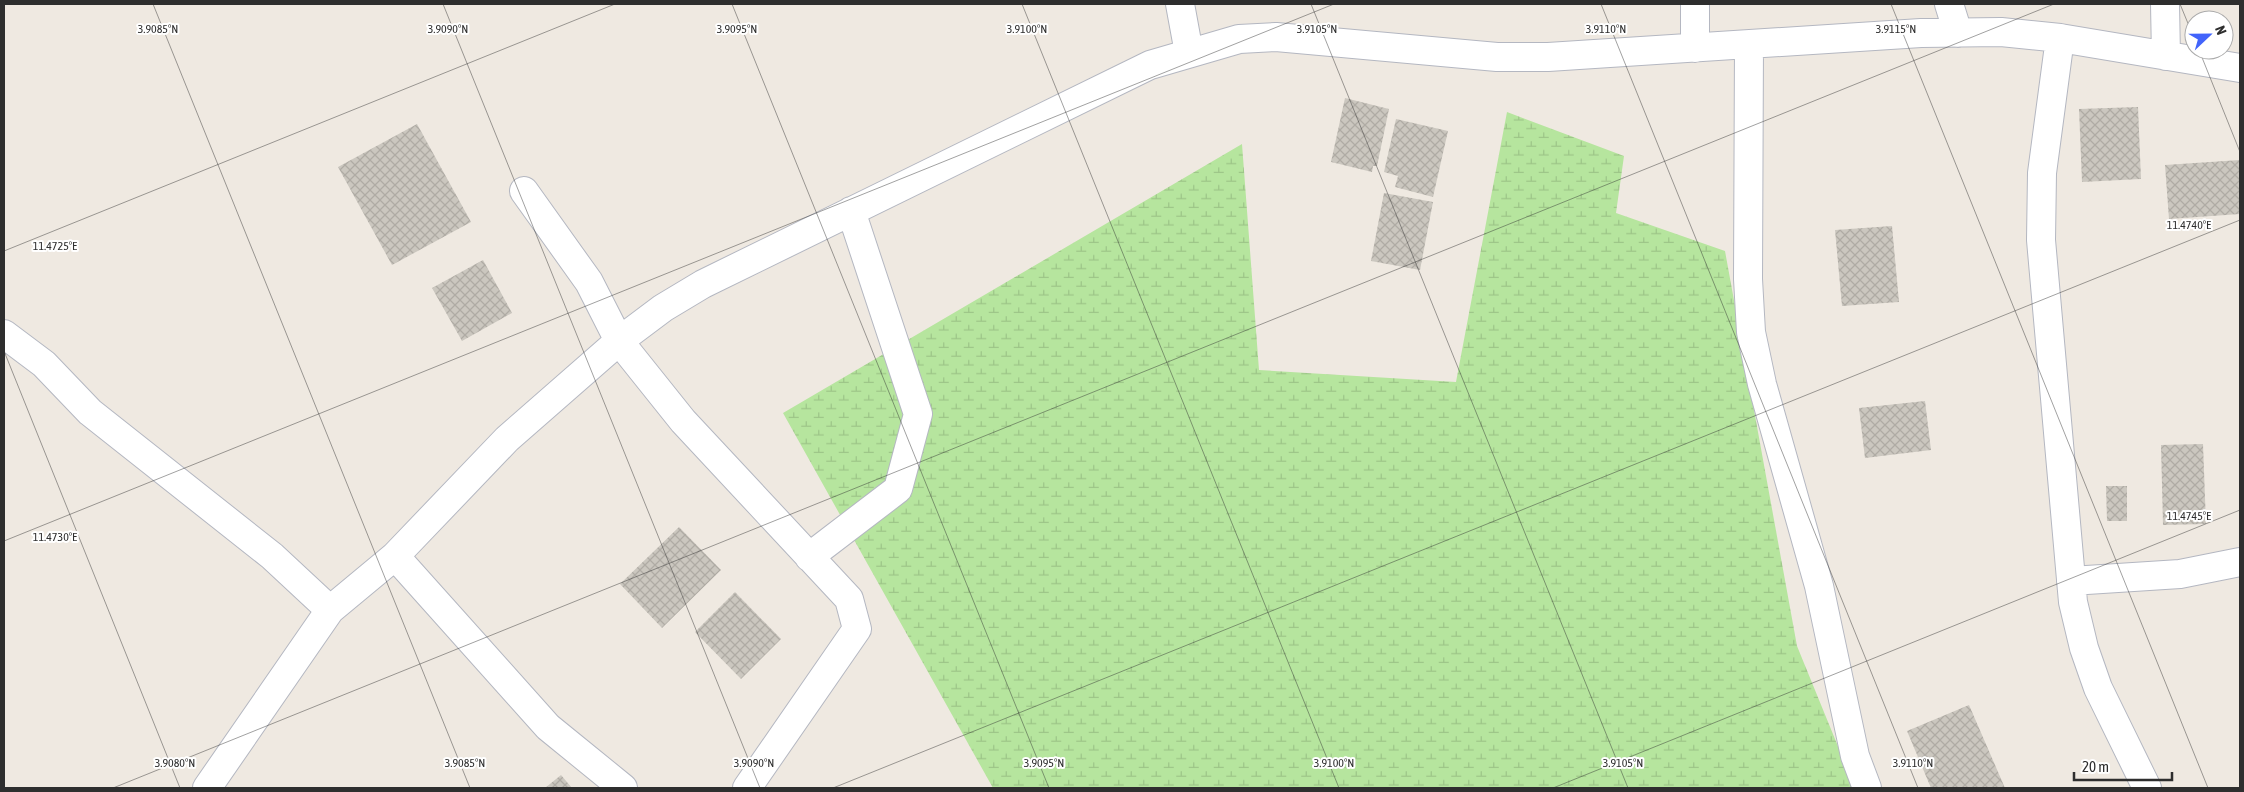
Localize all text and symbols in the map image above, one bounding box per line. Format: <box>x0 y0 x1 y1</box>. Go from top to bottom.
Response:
north arrow <box>2184 10 2234 60</box>
text: 3.9085°N <box>138 22 178 36</box>
text: 3.9090°N <box>428 22 468 36</box>
text: 3.9095°N <box>717 22 757 36</box>
text: 3.9100°N <box>1007 22 1047 36</box>
text: 3.9105°N <box>1297 22 1337 36</box>
text: 3.9110°N <box>1586 22 1626 36</box>
text: 3.9115°N <box>1876 22 1916 36</box>
text: N <box>2212 23 2230 37</box>
text: 11.4740°E <box>2167 218 2211 232</box>
text: 11.4725°E <box>33 239 77 253</box>
text: 11.4745°E <box>2167 509 2211 523</box>
text: 11.4730°E <box>33 530 77 544</box>
scale bar <box>2074 750 2172 782</box>
text: 3.9080°N <box>155 756 195 770</box>
text: 3.9085°N <box>445 756 485 770</box>
text: 3.9090°N <box>734 756 774 770</box>
text: 3.9095°N <box>1024 756 1064 770</box>
text: 3.9100°N <box>1314 756 1354 770</box>
text: 3.9105°N <box>1603 756 1643 770</box>
text: 3.9110°N <box>1893 756 1933 770</box>
text: 20 m <box>2082 758 2109 775</box>

